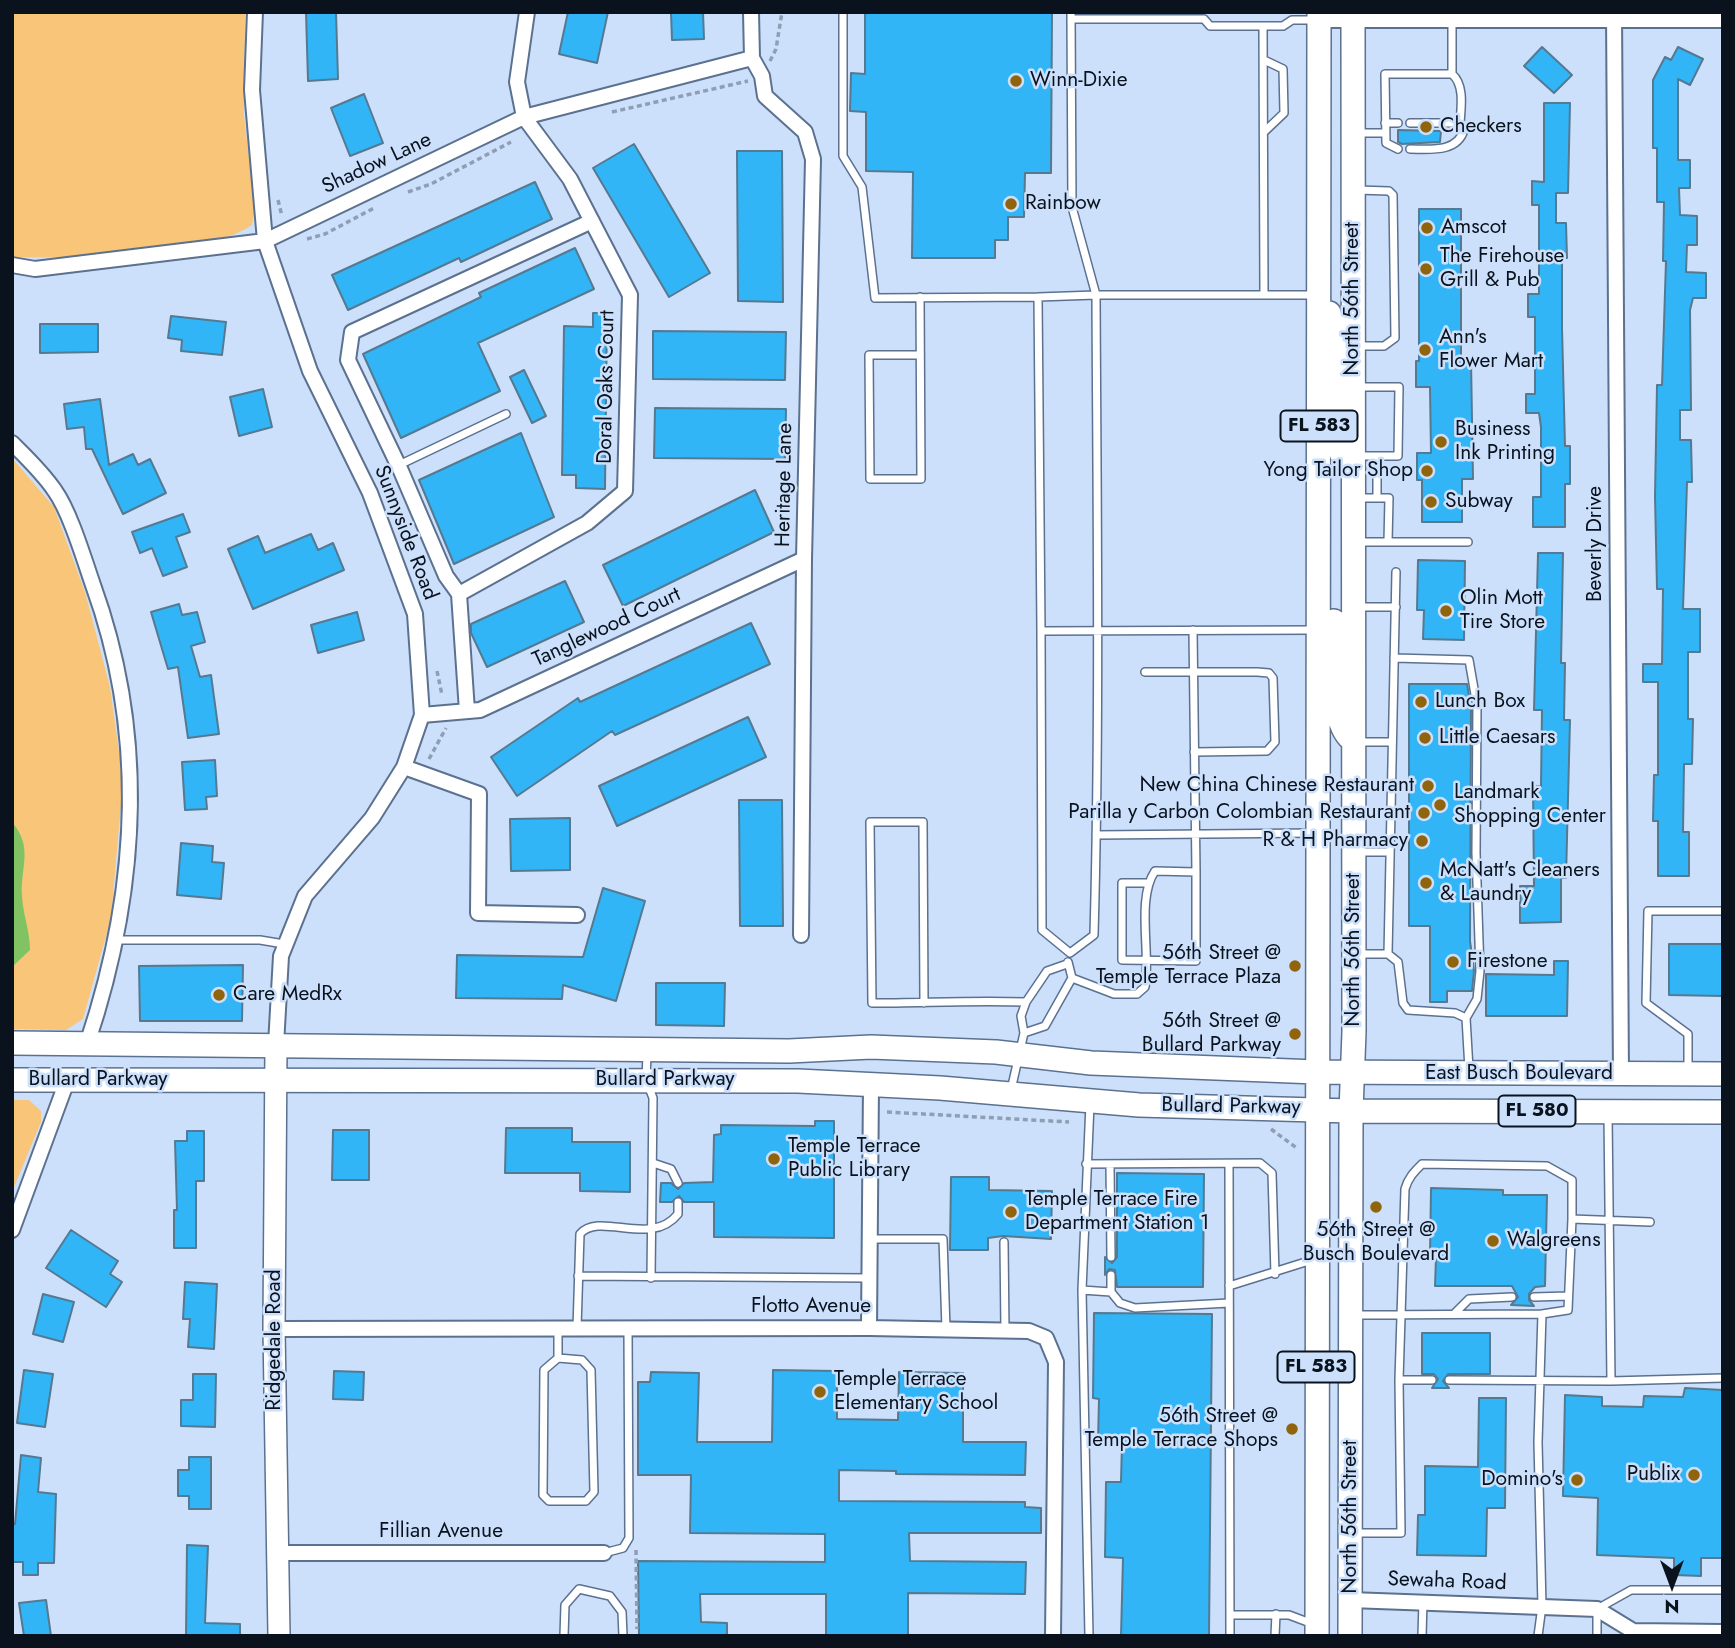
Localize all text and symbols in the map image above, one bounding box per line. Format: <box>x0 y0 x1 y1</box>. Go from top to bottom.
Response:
place label: Winn-Dixie <box>1030 68 1128 94</box>
marker: Winn-Dixie <box>1008 73 1024 89</box>
place label: Checkers <box>1440 114 1522 140</box>
marker: Checkers <box>1418 119 1434 135</box>
street label: Shadow Lane <box>318 128 436 200</box>
place label: Rainbow <box>1025 191 1101 217</box>
marker: Rainbow <box>1003 196 1019 212</box>
place label: Amscot <box>1441 215 1506 241</box>
marker: Amscot <box>1419 220 1435 236</box>
street label: North 56th Street <box>1340 222 1366 376</box>
place label: The Firehouse Grill & Pub <box>1440 244 1564 294</box>
marker: The Firehouse Grill & Pub <box>1418 261 1434 277</box>
street label: Doral Oaks Court <box>593 310 621 464</box>
place label: Ann's Flower Mart <box>1439 325 1543 375</box>
marker: Ann's Flower Mart <box>1417 342 1433 358</box>
road number: FL 583 <box>1280 410 1358 442</box>
place label: Business Ink Printing <box>1455 417 1555 467</box>
street label: Heritage Lane <box>771 423 799 547</box>
marker: Business Ink Printing <box>1433 434 1449 450</box>
place label: Yong Tailor Shop <box>1264 458 1413 484</box>
street label: Sunnyside Road <box>368 462 442 604</box>
marker: Yong Tailor Shop <box>1419 463 1435 479</box>
street label: Beverly Drive <box>1583 486 1609 602</box>
place label: Subway <box>1445 489 1513 515</box>
marker: Subway <box>1423 494 1439 510</box>
street label: Tanglewood Court <box>529 583 685 673</box>
place label: Olin Mott Tire Store <box>1460 586 1545 636</box>
marker: Olin Mott Tire Store <box>1438 603 1454 619</box>
place label: Lunch Box <box>1435 689 1525 715</box>
marker: Lunch Box <box>1413 694 1429 710</box>
place label: Little Caesars <box>1439 725 1555 751</box>
marker: Little Caesars <box>1417 730 1433 746</box>
place label: New China Chinese Restaurant <box>1139 773 1414 799</box>
marker: New China Chinese Restaurant <box>1420 778 1436 794</box>
place label: Landmark Shopping Center <box>1454 780 1606 830</box>
marker: Landmark Shopping Center <box>1432 797 1448 813</box>
place label: Parilla y Carbon Colombian Restaurant <box>1068 800 1410 826</box>
marker: Parilla y Carbon Colombian Restaurant <box>1416 805 1432 821</box>
place label: R & H Pharmacy <box>1263 828 1408 854</box>
marker: R & H Pharmacy <box>1414 833 1430 849</box>
place label: McNatt's Cleaners & Laundry <box>1440 858 1600 908</box>
street label: North 56th Street <box>1341 873 1367 1027</box>
marker: McNatt's Cleaners & Laundry <box>1418 875 1434 891</box>
place label: 56th Street @ Temple Terrace Plaza <box>1096 941 1281 991</box>
place label: Firestone <box>1467 949 1547 975</box>
marker: Firestone <box>1445 954 1461 970</box>
marker: 56th Street @ Temple Terrace Plaza <box>1287 958 1303 974</box>
place label: Care MedRx <box>233 982 342 1008</box>
marker: Care MedRx <box>211 987 227 1003</box>
place label: 56th Street @ Bullard Parkway <box>1142 1009 1281 1059</box>
marker: 56th Street @ Bullard Parkway <box>1287 1026 1303 1042</box>
street label: East Busch Boulevard <box>1425 1061 1613 1087</box>
street label: Bullard Parkway <box>28 1067 168 1093</box>
street label: Bullard Parkway <box>595 1067 735 1093</box>
street label: Bullard Parkway <box>1161 1093 1301 1121</box>
road number: FL 580 <box>1498 1096 1576 1126</box>
place label: Temple Terrace Public Library <box>788 1134 921 1184</box>
marker: Temple Terrace Public Library <box>766 1151 782 1167</box>
place label: Temple Terrace Fire Department Station 1 <box>1025 1187 1209 1237</box>
marker: 56th Street @ Busch Boulevard <box>1368 1199 1384 1215</box>
marker: Temple Terrace Fire Department Station 1 <box>1003 1204 1019 1220</box>
place label: 56th Street @ Busch Boulevard <box>1303 1218 1449 1268</box>
place label: Walgreens <box>1507 1228 1601 1254</box>
marker: Walgreens <box>1485 1233 1501 1249</box>
street label: Ridgedale Road <box>262 1269 288 1411</box>
street label: Flotto Avenue <box>751 1294 871 1320</box>
road number: FL 583 <box>1278 1352 1354 1382</box>
place label: Temple Terrace Elementary School <box>834 1367 998 1417</box>
marker: Temple Terrace Elementary School <box>812 1384 828 1400</box>
place label: 56th Street @ Temple Terrace Shops <box>1085 1404 1278 1454</box>
marker: 56th Street @ Temple Terrace Shops <box>1284 1421 1300 1437</box>
street label: North 56th Street <box>1338 1440 1364 1594</box>
place label: Publix <box>1627 1462 1680 1488</box>
place label: Domino's <box>1481 1467 1563 1493</box>
marker: Publix <box>1686 1467 1702 1483</box>
marker: Domino's <box>1569 1472 1585 1488</box>
street label: Fillian Avenue <box>379 1519 503 1545</box>
north arrow <box>1637 1550 1707 1620</box>
street label: Sewaha Road <box>1387 1567 1507 1597</box>
text: N <box>1664 1593 1680 1620</box>

